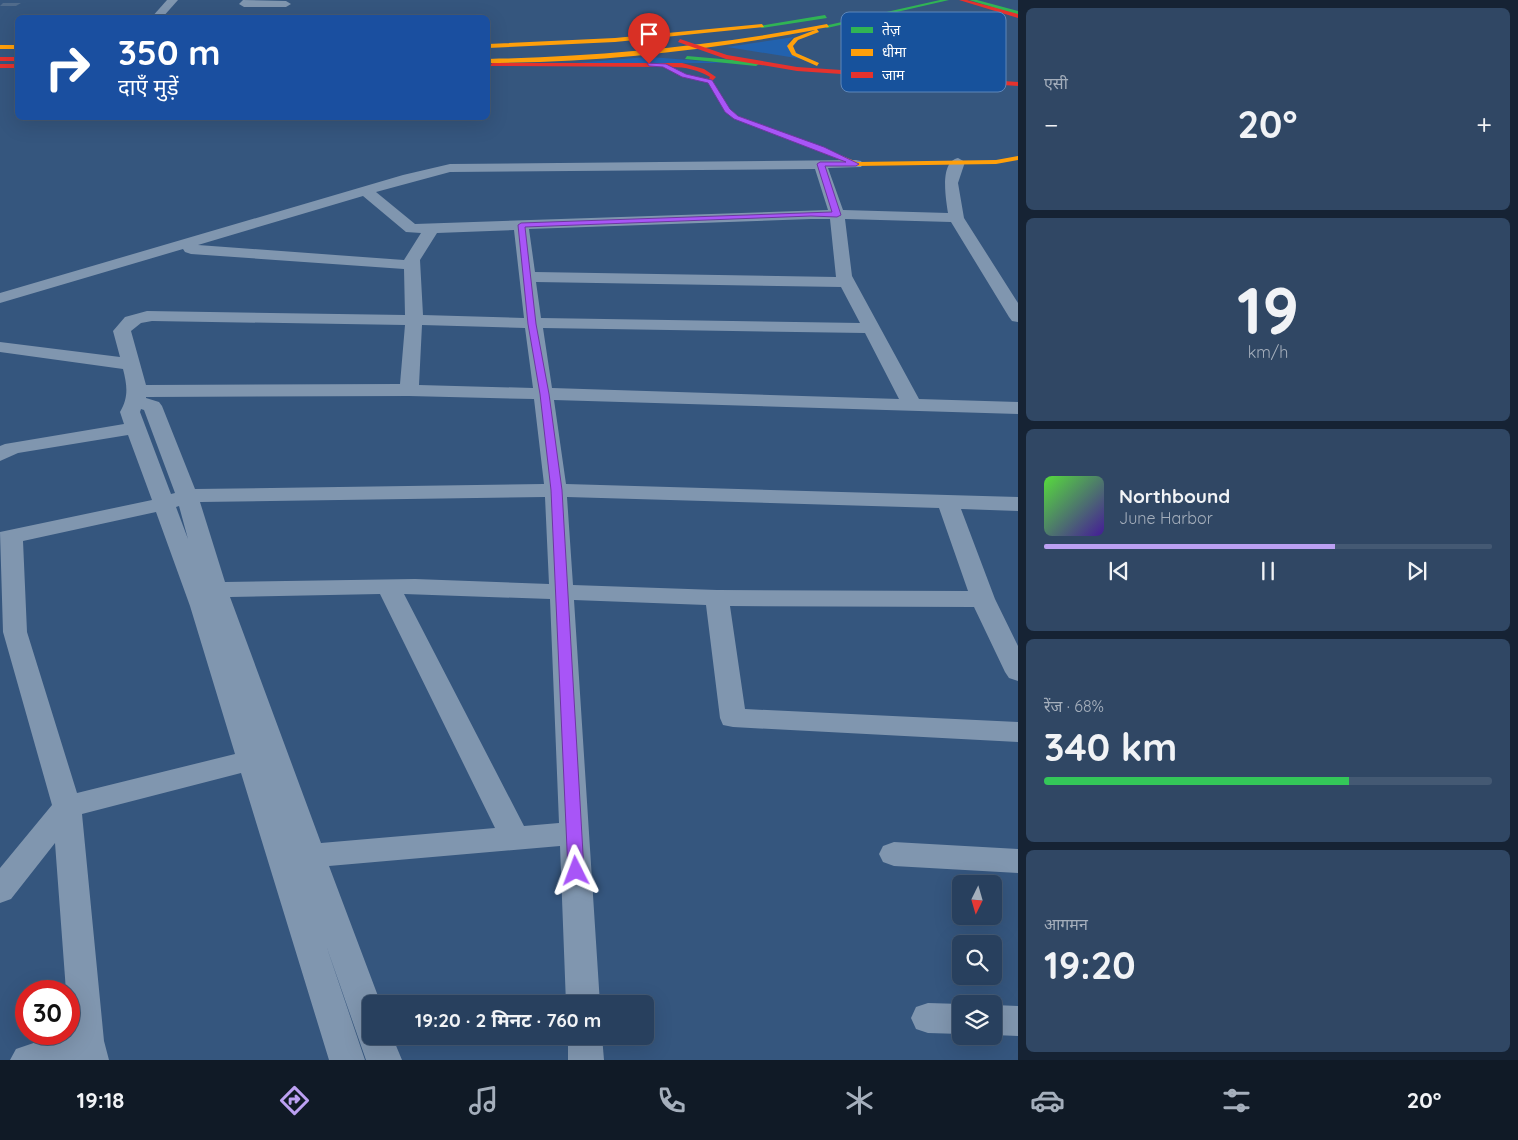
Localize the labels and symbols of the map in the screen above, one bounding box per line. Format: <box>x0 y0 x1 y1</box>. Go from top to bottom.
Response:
legend <box>841 12 1006 92</box>
pin <box>628 13 670 64</box>
text: तेज़ <box>882 21 901 39</box>
text: धीमा <box>882 43 907 61</box>
text: जाम <box>882 66 905 84</box>
position arrow <box>549 844 601 896</box>
north arrow <box>952 875 1002 925</box>
speed limit sign: 30 <box>15 980 80 1045</box>

